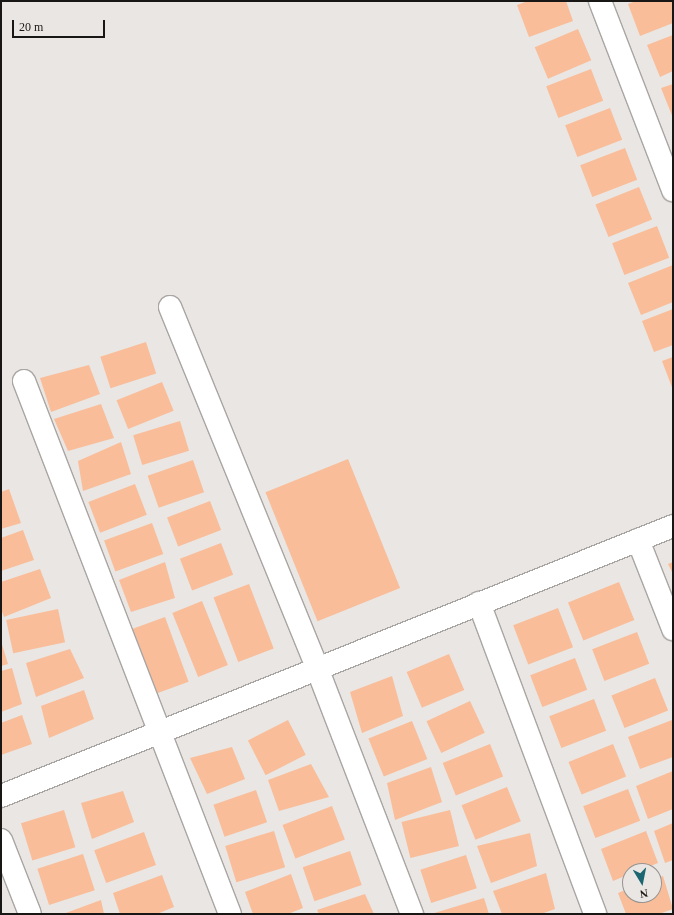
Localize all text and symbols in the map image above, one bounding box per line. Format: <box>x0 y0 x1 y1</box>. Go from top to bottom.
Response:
scale bar <box>14 12 107 38</box>
text: 20 m <box>19 20 43 34</box>
north arrow <box>622 863 662 903</box>
text: N <box>639 887 649 900</box>

